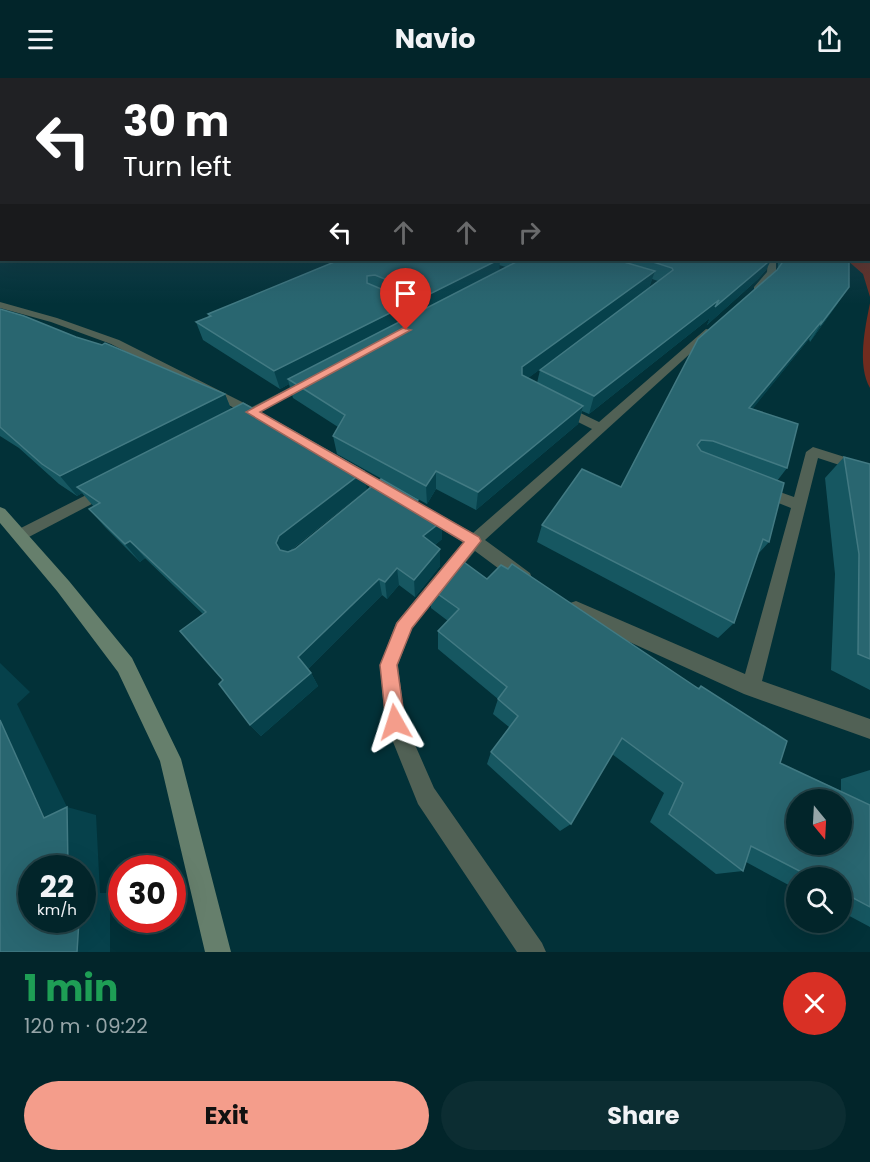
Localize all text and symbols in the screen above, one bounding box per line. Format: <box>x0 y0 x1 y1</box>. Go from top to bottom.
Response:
text: Navio <box>395 20 475 57</box>
icon: menu <box>24 23 57 56</box>
icon: share <box>813 23 846 56</box>
text: 30 m <box>123 92 229 151</box>
icon: left <box>24 102 102 180</box>
text: Turn left <box>123 148 232 185</box>
icon: left <box>324 216 357 249</box>
icon: ahead <box>387 216 420 249</box>
icon: ahead <box>450 216 483 249</box>
icon: right <box>513 216 546 249</box>
pin <box>380 268 431 330</box>
icon: arrive <box>389 277 422 310</box>
position arrow <box>363 690 427 754</box>
north arrow <box>786 789 852 855</box>
map controls <box>786 789 852 933</box>
speed limit sign: 30 <box>108 855 186 933</box>
text: 22 <box>40 865 74 908</box>
button: search <box>786 867 852 933</box>
text: km/h <box>37 899 77 920</box>
text: 1 min <box>24 963 118 1014</box>
button: close <box>783 972 846 1035</box>
text: 120 m · 09:22 <box>24 1012 148 1040</box>
button: Exit <box>24 1081 429 1150</box>
button: Share <box>441 1081 846 1150</box>

